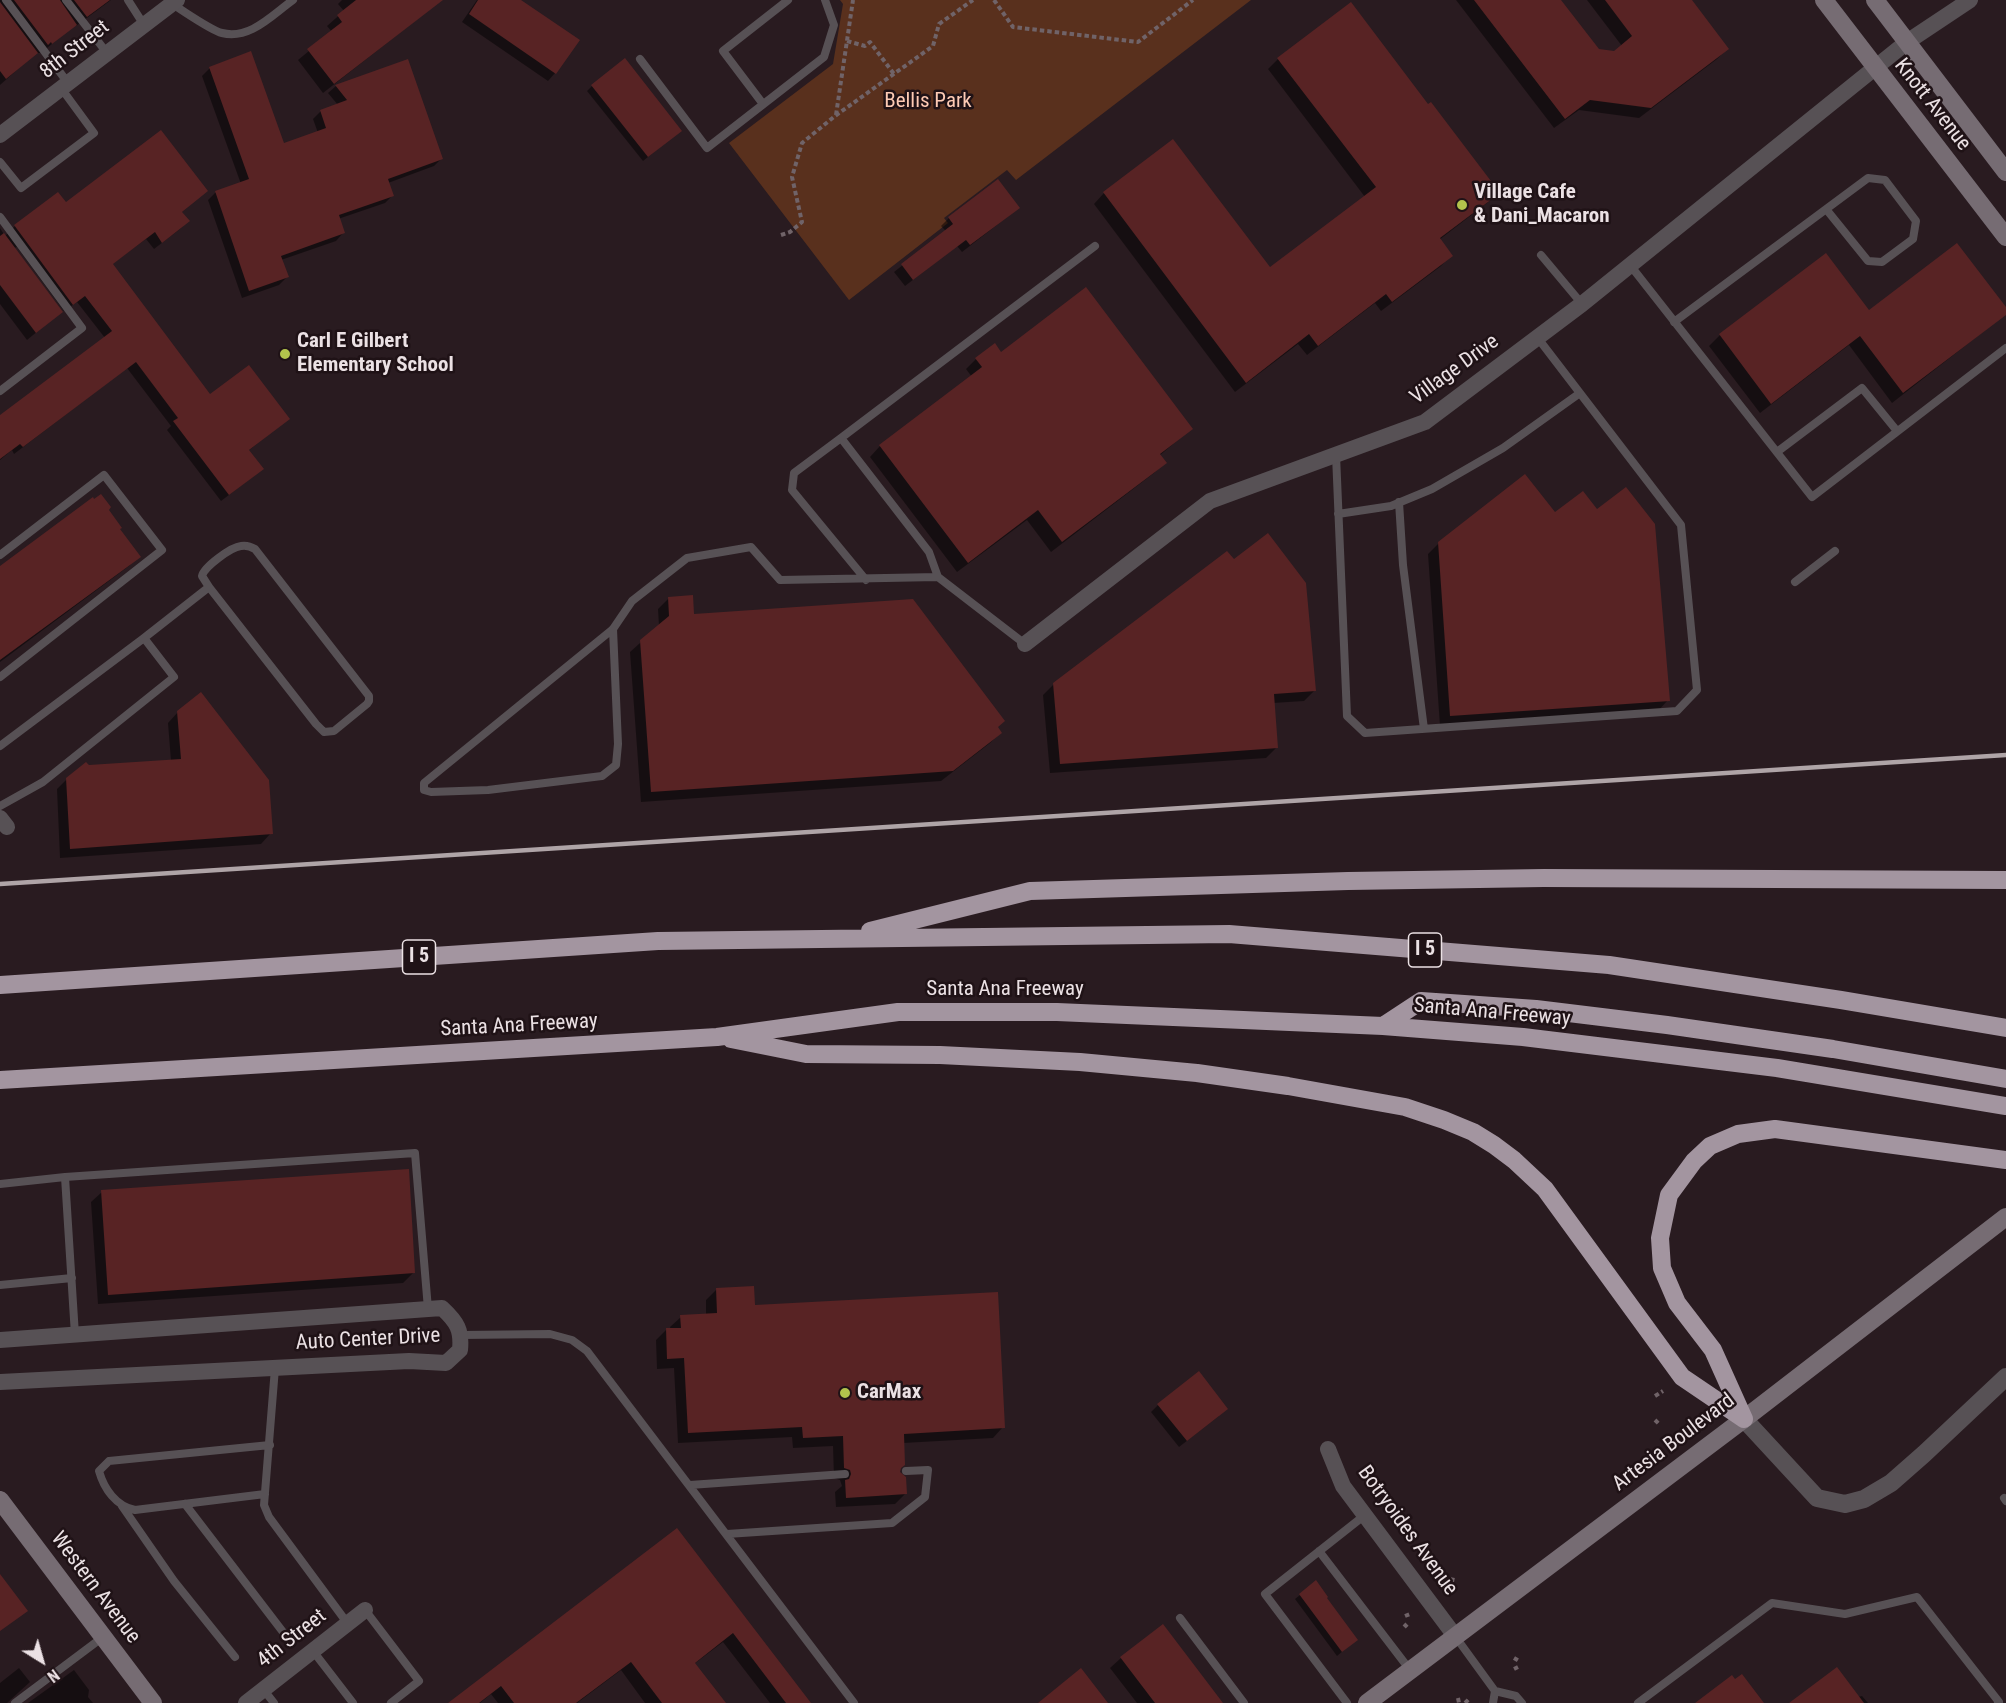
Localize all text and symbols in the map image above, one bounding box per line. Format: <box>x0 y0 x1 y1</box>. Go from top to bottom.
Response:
street label: 8th Street <box>35 15 115 85</box>
street label: Knott Avenue <box>1888 54 1976 156</box>
park label: Bellis Park <box>884 89 972 115</box>
place label: Village Cafe & Dani_Macaron <box>1474 180 1610 230</box>
marker: Village Cafe & Dani_Macaron <box>1455 198 1469 212</box>
place label: Carl E Gilbert Elementary School <box>297 329 454 379</box>
street label: Village Drive <box>1406 329 1504 411</box>
marker: Carl E Gilbert Elementary School <box>278 347 292 361</box>
road number: I 5 <box>1408 933 1442 967</box>
road number: I 5 <box>402 940 436 974</box>
street label: Santa Ana Freeway <box>926 977 1084 1003</box>
street label: Santa Ana Freeway <box>1413 994 1571 1032</box>
street label: Santa Ana Freeway <box>440 1009 598 1043</box>
street label: Auto Center Drive <box>295 1324 441 1356</box>
place label: CarMax <box>857 1380 921 1406</box>
marker: CarMax <box>838 1386 852 1400</box>
street label: Artesia Boulevard <box>1608 1389 1740 1497</box>
street label: Botryoides Avenue <box>1352 1461 1462 1601</box>
street label: Western Avenue <box>45 1527 145 1649</box>
street label: 4th Street <box>252 1604 332 1674</box>
north arrow <box>12 1631 72 1691</box>
text: N <box>44 1665 63 1686</box>

